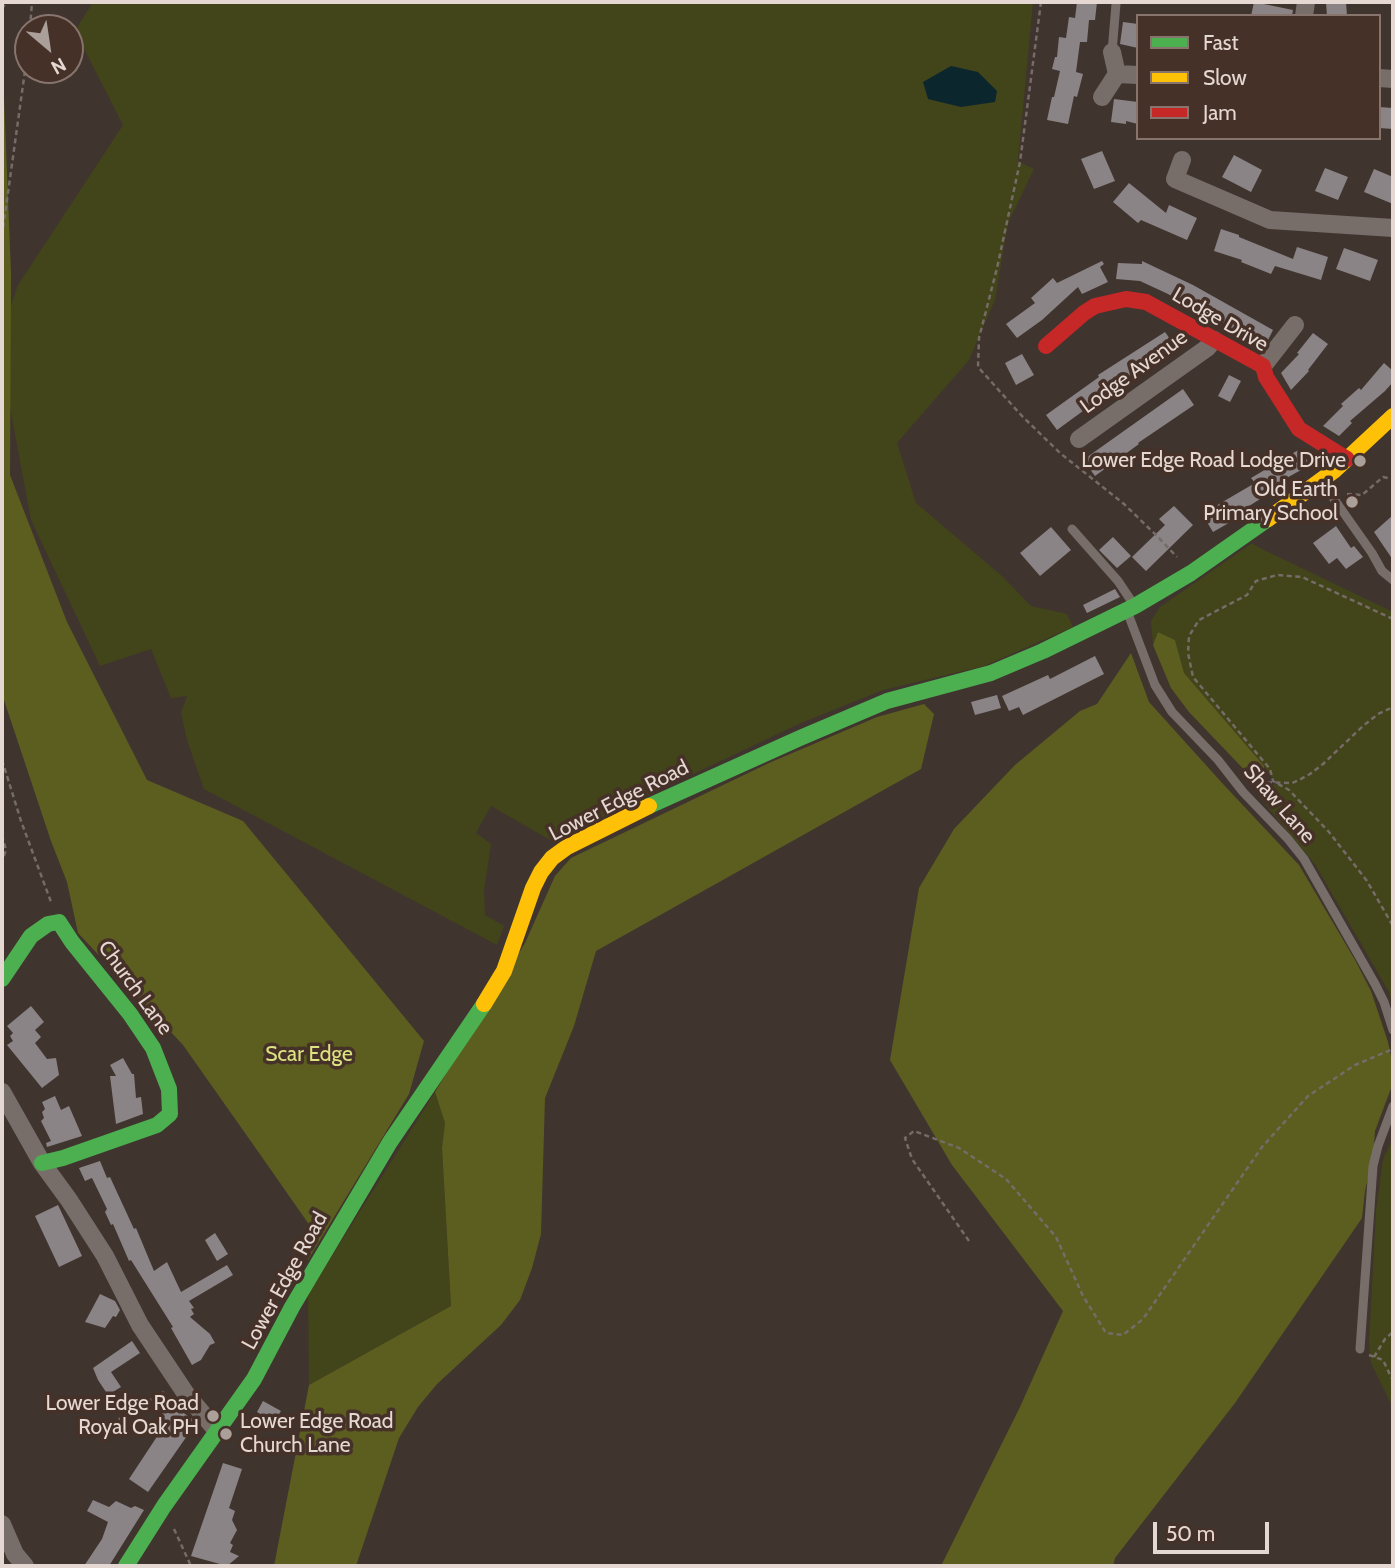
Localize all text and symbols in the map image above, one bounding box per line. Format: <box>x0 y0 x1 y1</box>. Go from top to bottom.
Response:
north arrow <box>14 14 84 84</box>
legend <box>1136 14 1381 140</box>
text: Fast <box>1203 30 1239 55</box>
text: N <box>47 53 70 79</box>
text: Slow <box>1203 65 1247 90</box>
text: Jam <box>1203 100 1237 125</box>
street label: Lodge Drive <box>1168 282 1272 358</box>
street label: Lodge Avenue <box>1076 325 1192 419</box>
place label: Lower Edge Road Lodge Drive <box>1081 448 1346 474</box>
marker: Lower Edge Road Lodge Drive <box>1352 453 1368 469</box>
place label: Old Earth Primary School <box>1203 477 1338 527</box>
marker: Old Earth Primary School <box>1344 494 1360 510</box>
street label: Lower Edge Road <box>545 755 693 847</box>
street label: Shaw Lane <box>1238 759 1320 849</box>
street label: Church Lane <box>92 936 178 1040</box>
park label: Scar Edge <box>265 1042 353 1068</box>
street label: Lower Edge Road <box>237 1208 333 1354</box>
place label: Lower Edge Road Royal Oak PH <box>46 1391 199 1441</box>
marker: Lower Edge Road Royal Oak PH <box>205 1408 221 1424</box>
place label: Lower Edge Road Church Lane <box>240 1409 393 1459</box>
marker: Lower Edge Road Church Lane <box>218 1426 234 1442</box>
scale bar <box>1157 1508 1272 1552</box>
text: 50 m <box>1166 1521 1215 1546</box>

